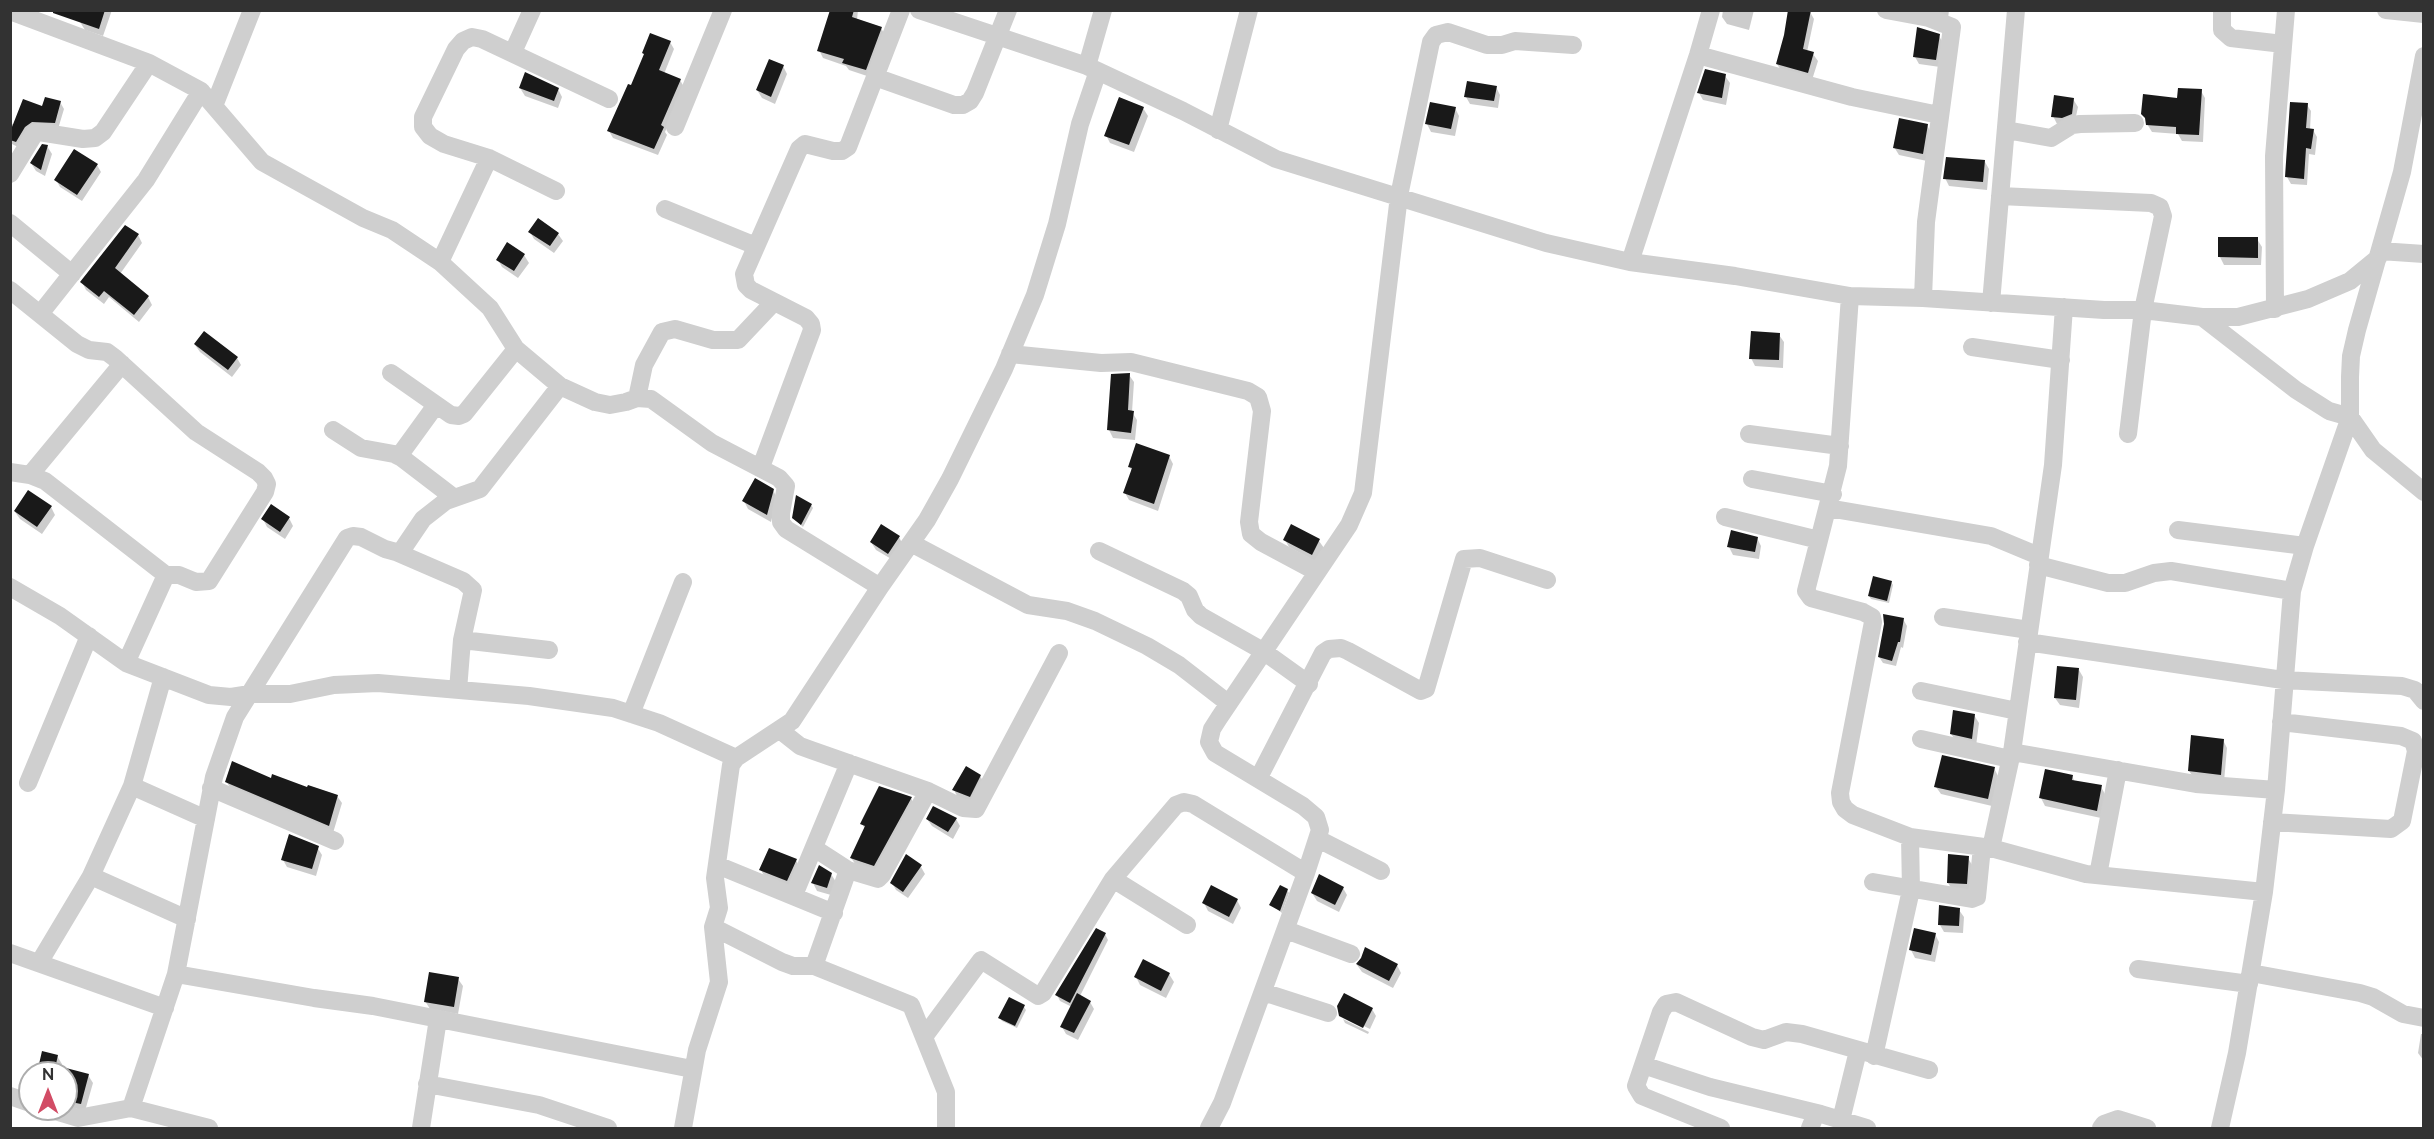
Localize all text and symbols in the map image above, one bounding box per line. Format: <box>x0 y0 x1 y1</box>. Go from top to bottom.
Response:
north arrow <box>18 1061 78 1121</box>
text: N <box>42 1065 54 1084</box>

